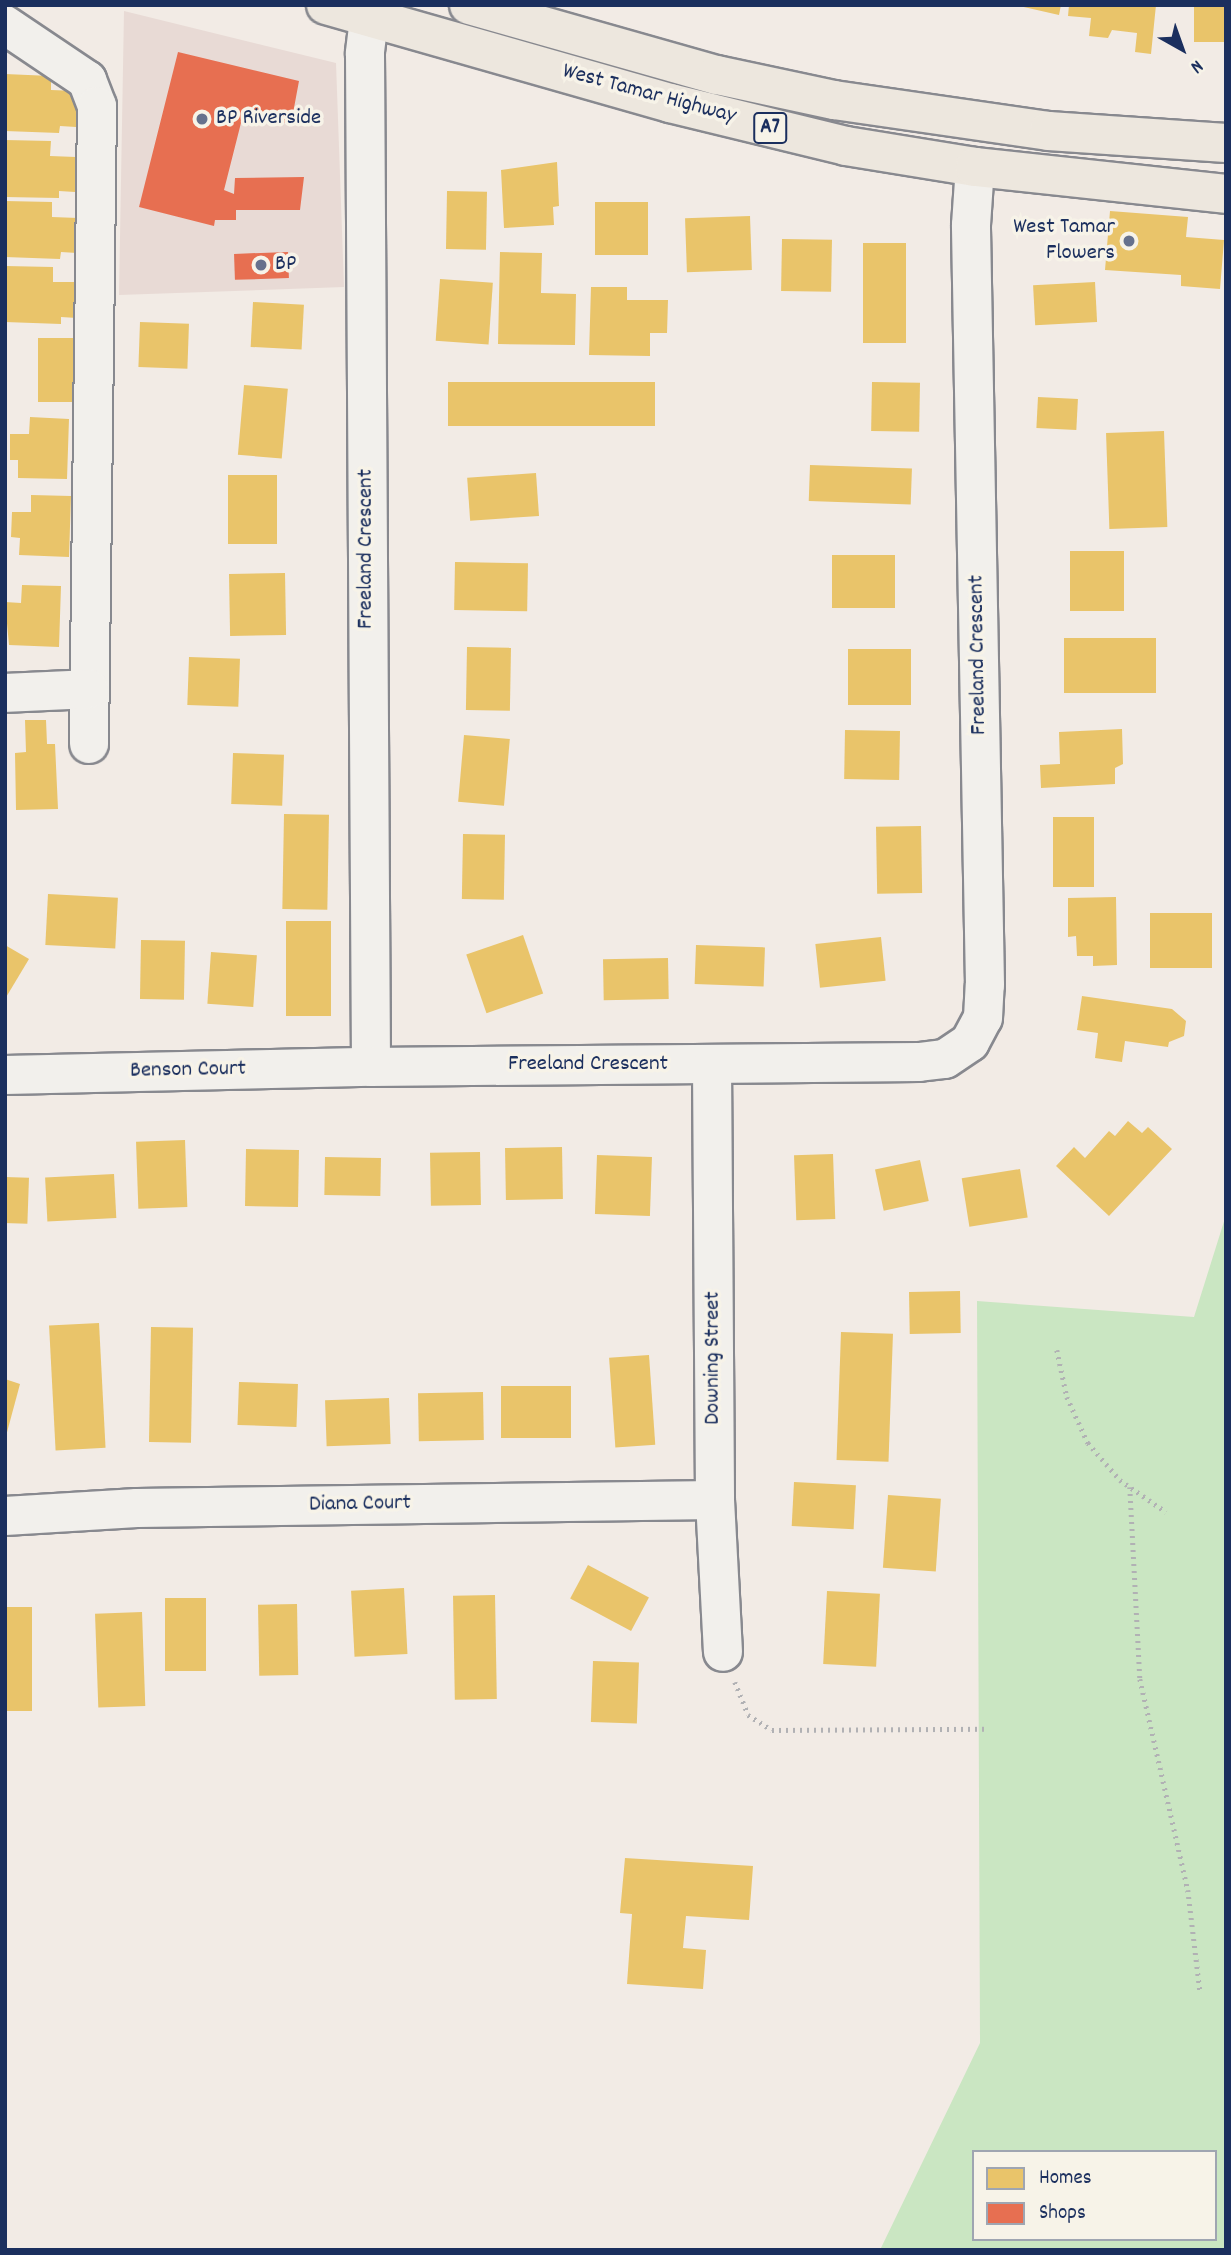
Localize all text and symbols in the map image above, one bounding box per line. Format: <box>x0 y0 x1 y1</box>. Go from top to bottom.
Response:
north arrow <box>1147 14 1217 84</box>
text: N <box>1184 52 1208 79</box>
street label: West Tamar Highway <box>559 59 739 131</box>
place label: BP Riverside <box>216 105 321 133</box>
road number: A7 <box>752 110 788 146</box>
marker: BP Riverside <box>194 111 210 127</box>
place label: West Tamar Flowers <box>1013 214 1115 268</box>
marker: West Tamar Flowers <box>1121 233 1137 249</box>
place label: BP <box>275 251 296 279</box>
marker: BP <box>253 257 269 273</box>
street label: Freeland Crescent <box>353 469 381 629</box>
street label: Freeland Crescent <box>964 575 994 735</box>
street label: Freeland Crescent <box>508 1051 668 1079</box>
street label: Benson Court <box>130 1056 246 1086</box>
street label: Downing Street <box>700 1291 728 1425</box>
street label: Diana Court <box>309 1490 411 1520</box>
legend <box>972 2150 1217 2241</box>
text: Homes <box>1039 2164 1092 2194</box>
text: Shops <box>1039 2199 1086 2229</box>

